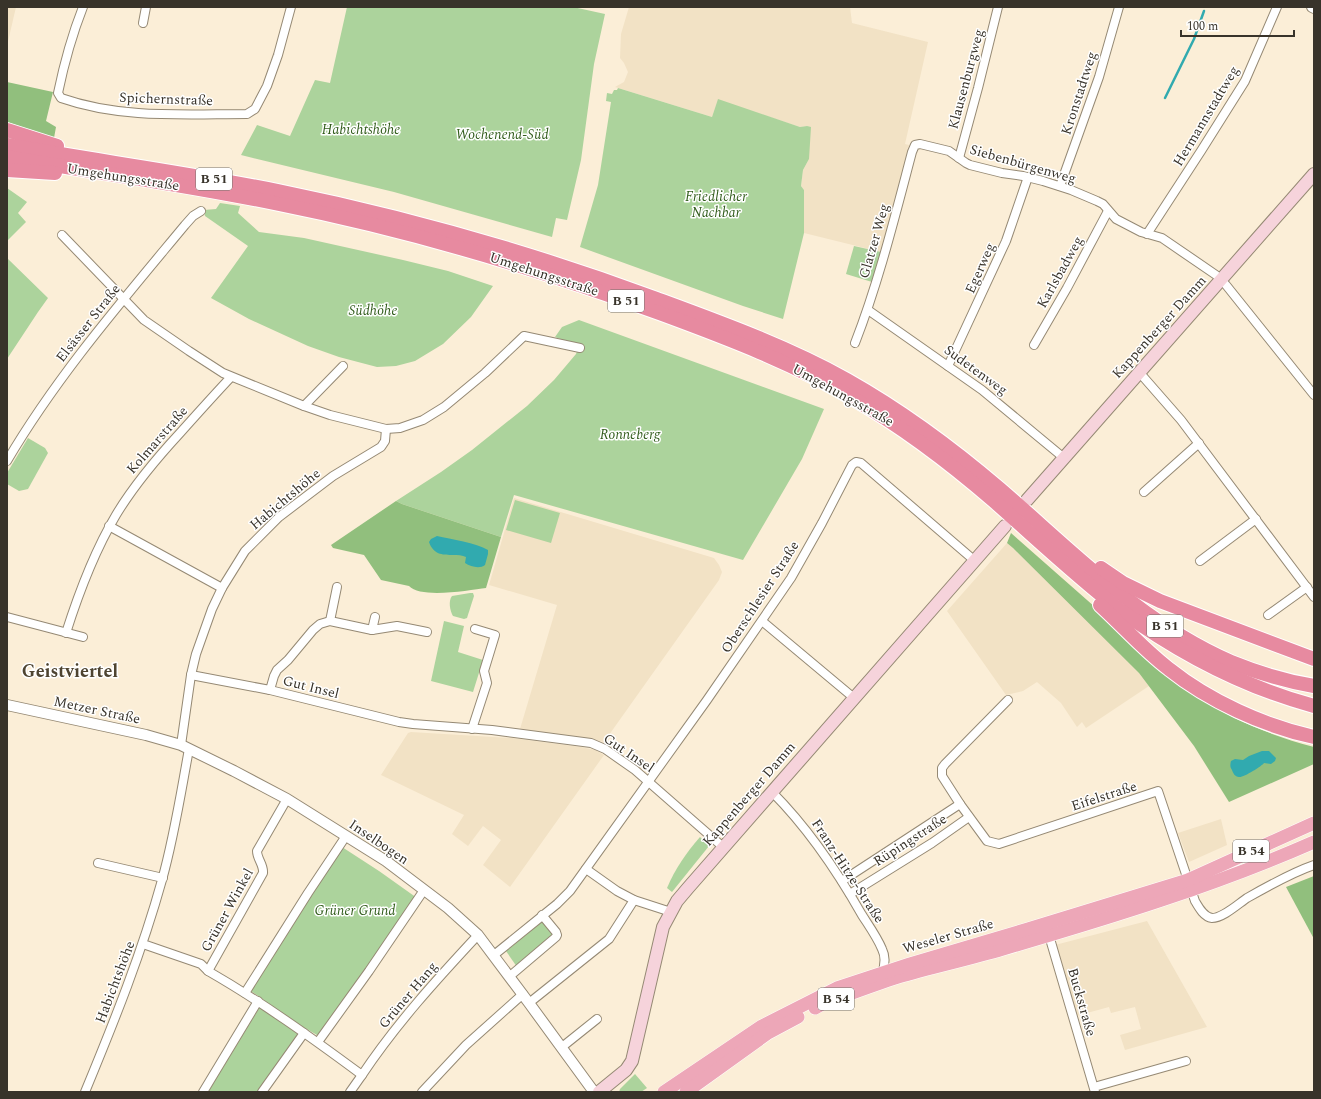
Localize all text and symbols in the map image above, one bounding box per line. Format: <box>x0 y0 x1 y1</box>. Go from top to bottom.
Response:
scale bar <box>1181 12 1294 38</box>
text: 100 m <box>1187 17 1218 36</box>
street label: Klausenburgweg <box>942 26 990 132</box>
street label: Kronstadtweg <box>1056 48 1102 138</box>
street label: Hermannstadtweg <box>1168 62 1244 170</box>
street label: Spichernstraße <box>119 87 213 111</box>
park label: Habichtshöhe <box>322 119 400 140</box>
park label: Wochenend-Süd <box>455 124 549 145</box>
street label: Siebenbürgenweg <box>967 139 1079 189</box>
street label: Umgehungsstraße <box>65 158 181 196</box>
road number: B 51 <box>196 168 232 190</box>
park label: Friedlicher Nachbar <box>685 186 747 223</box>
street label: Glatzer Weg <box>853 201 895 281</box>
street label: Karlsbadweg <box>1031 232 1089 312</box>
street label: Egerweg <box>959 239 1001 297</box>
street label: Umgehungsstraße <box>487 246 601 302</box>
street label: Kappenberger Damm <box>1107 271 1211 383</box>
street label: Elsässer Straße <box>51 279 125 367</box>
road number: B 51 <box>608 290 644 312</box>
park label: Südhöhe <box>349 300 397 321</box>
street label: Sudetenweg <box>940 340 1012 400</box>
street label: Umgehungsstraße <box>788 358 898 432</box>
street label: Kolmarstraße <box>121 401 193 479</box>
park label: Ronneberg <box>600 424 661 445</box>
street label: Habichtshöhe <box>245 463 325 535</box>
street label: Oberschlesier Straße <box>716 537 804 657</box>
road number: B 51 <box>1147 615 1183 637</box>
district label: Geistviertel <box>22 658 118 685</box>
street label: Gut Insel <box>281 670 341 704</box>
street label: Metzer Straße <box>52 691 142 729</box>
street label: Gut Insel <box>599 728 659 778</box>
street label: Kappenberger Damm <box>698 737 800 851</box>
street label: Eifelstraße <box>1068 775 1140 816</box>
street label: Rüpingstraße <box>869 808 951 872</box>
street label: Inselbogen <box>345 814 413 870</box>
street label: Franz-Hitze-Straße <box>806 815 890 928</box>
road number: B 54 <box>1233 840 1269 862</box>
street label: Grüner Winkel <box>195 864 259 956</box>
park label: Grüner Grund <box>315 900 395 921</box>
street label: Weseler Straße <box>900 913 996 959</box>
street label: Habichtshöhe <box>90 937 140 1026</box>
street label: Grüner Hang <box>374 957 442 1033</box>
street label: Buckstraße <box>1062 965 1102 1039</box>
road number: B 54 <box>818 988 854 1010</box>

